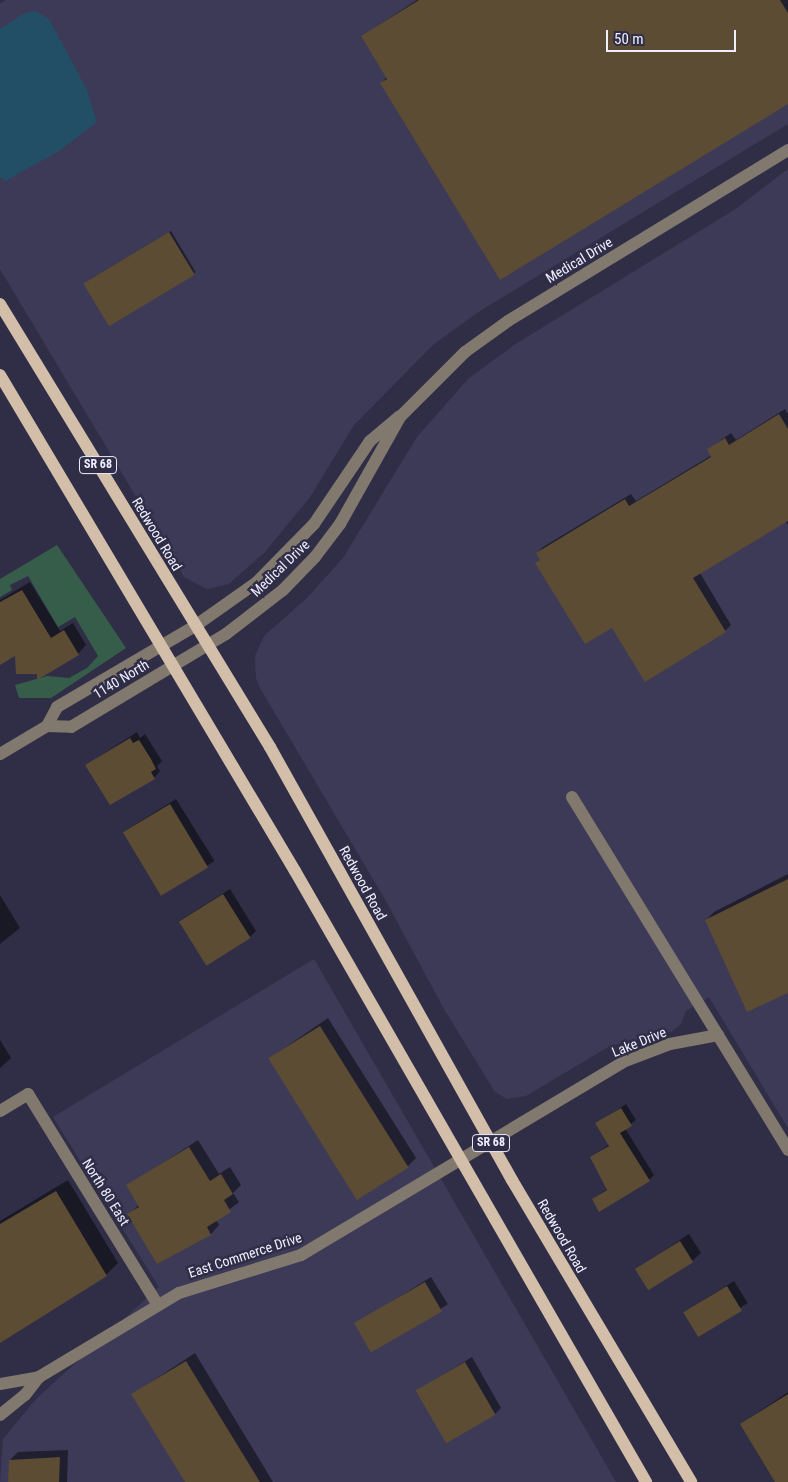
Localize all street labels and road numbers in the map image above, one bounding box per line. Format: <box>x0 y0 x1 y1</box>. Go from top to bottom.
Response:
street label: Medical Drive <box>543 234 615 286</box>
road number: SR 68 <box>78 456 118 474</box>
street label: Redwood Road <box>129 494 185 574</box>
street label: Medical Drive <box>247 536 313 600</box>
street label: 1140 North <box>90 656 152 702</box>
street label: Redwood Road <box>336 843 390 923</box>
street label: Lake Drive <box>609 1023 669 1061</box>
road number: SR 68 <box>471 1134 511 1152</box>
street label: North 80 East <box>79 1155 133 1229</box>
street label: Redwood Road <box>534 1196 590 1276</box>
street label: East Commerce Drive <box>186 1229 304 1281</box>

